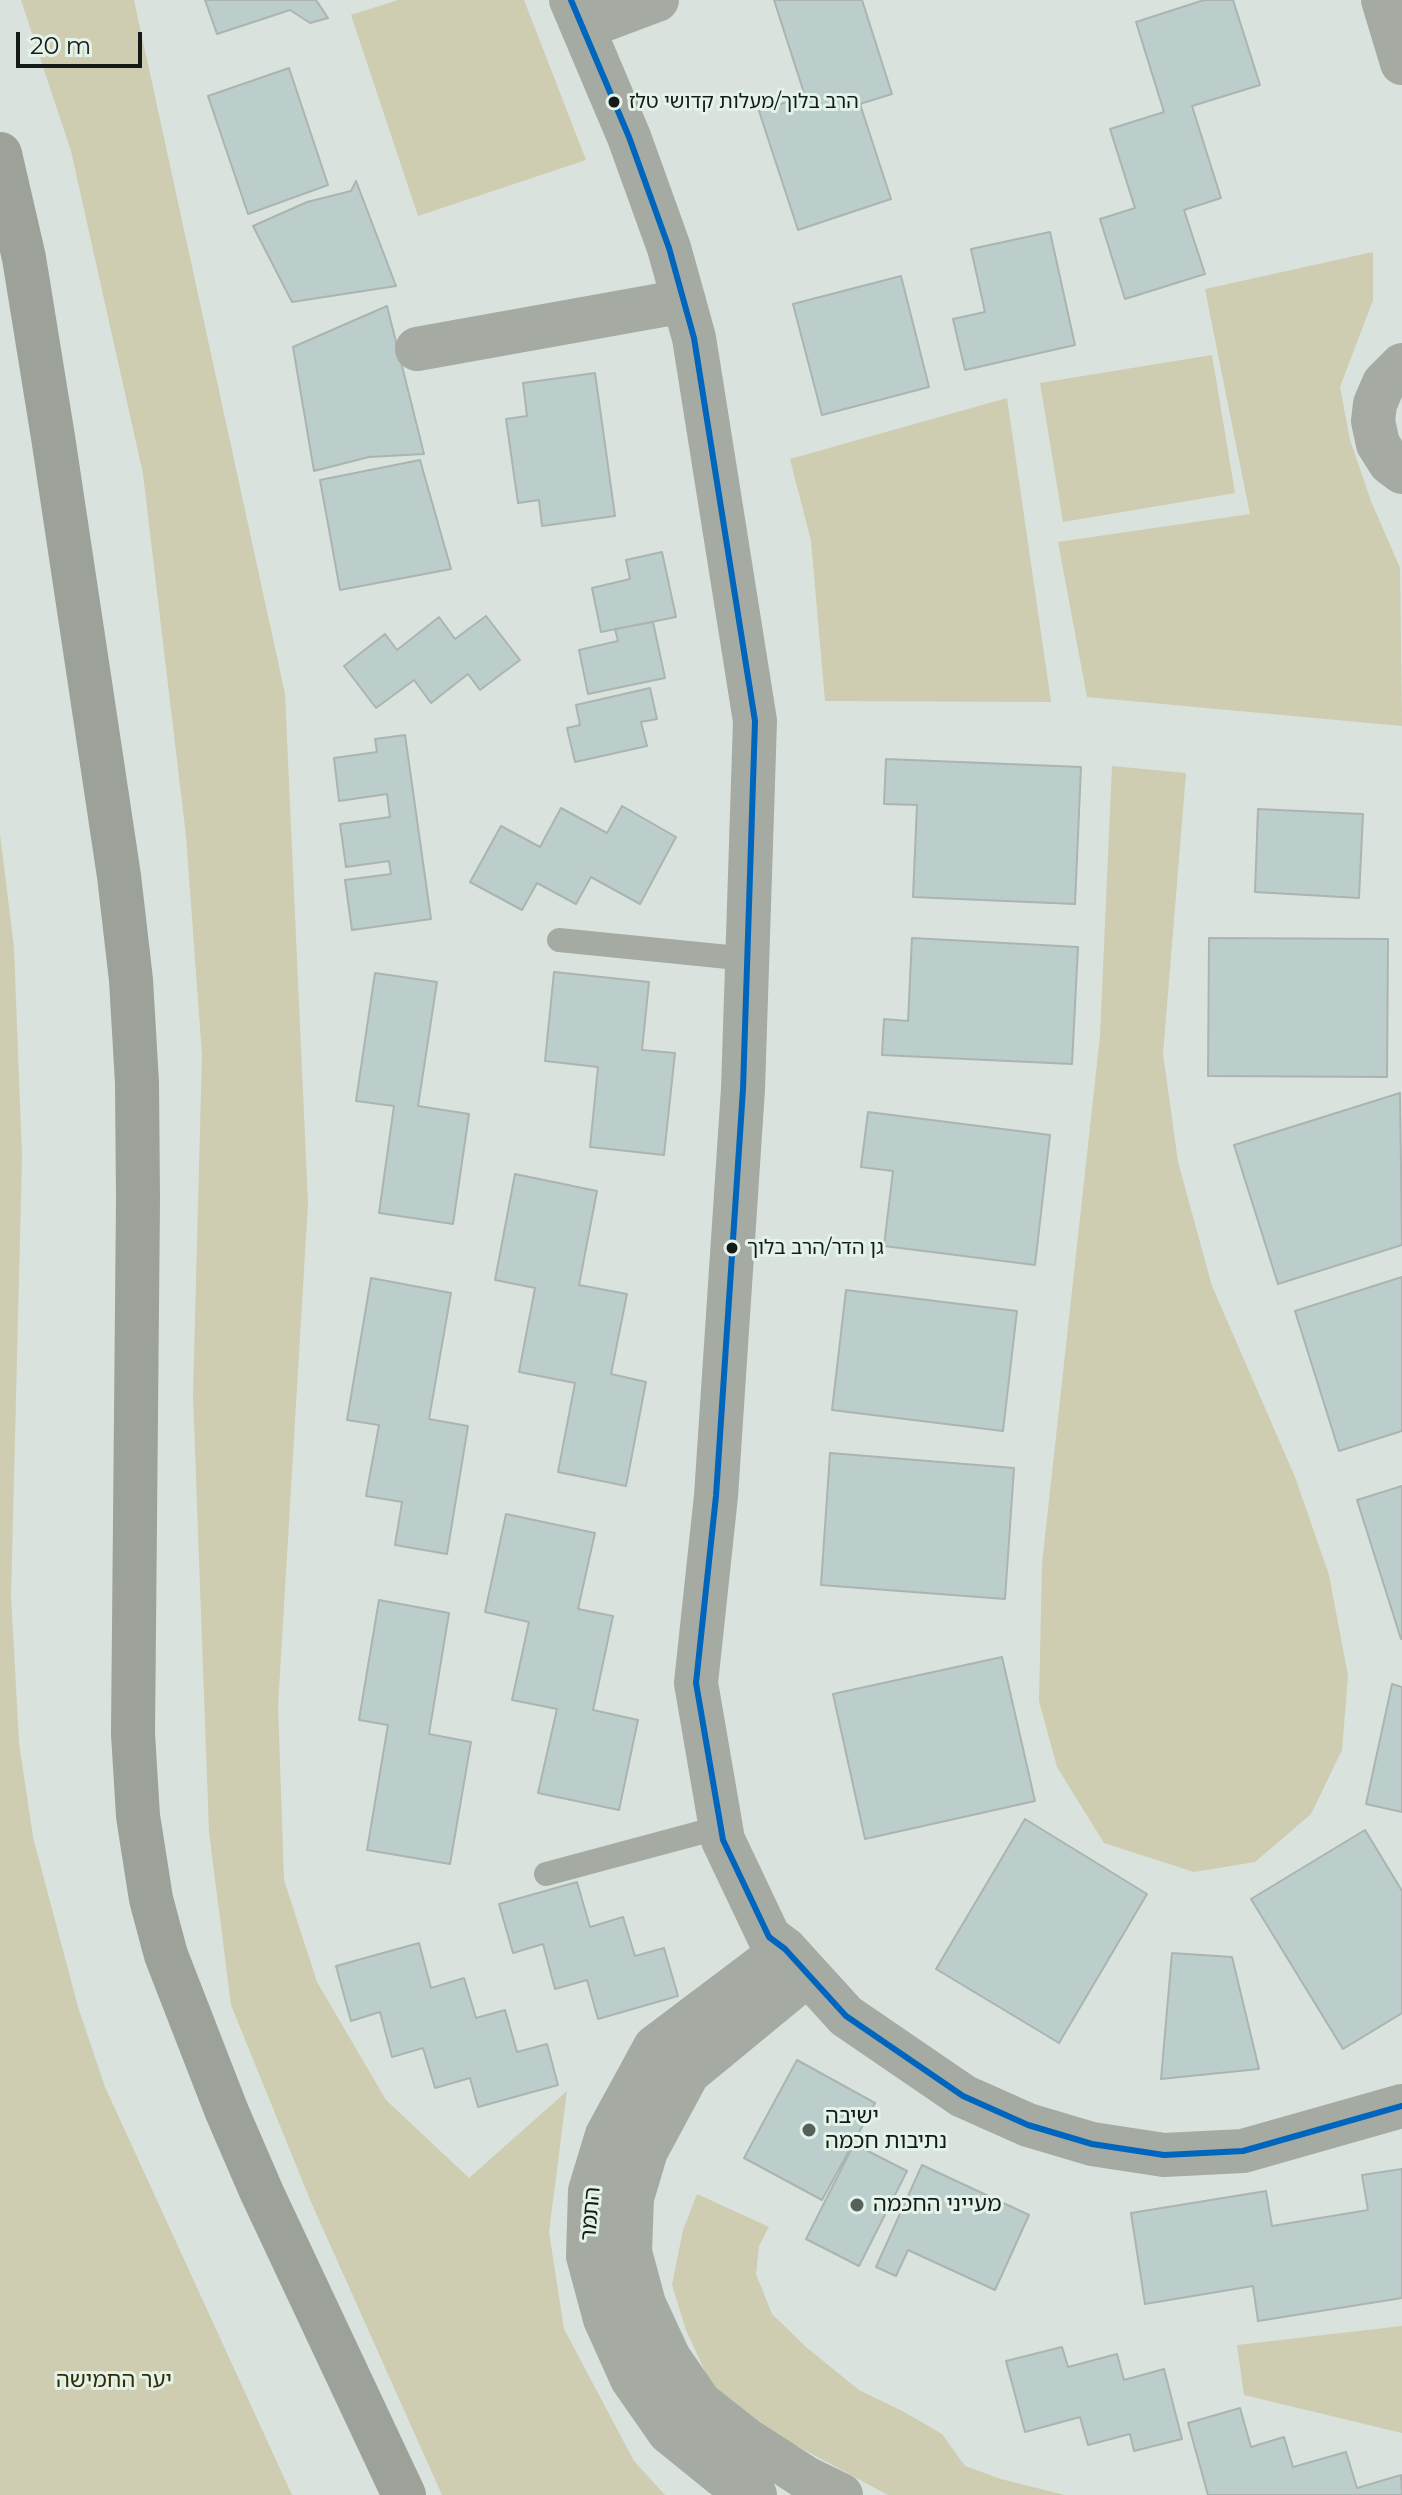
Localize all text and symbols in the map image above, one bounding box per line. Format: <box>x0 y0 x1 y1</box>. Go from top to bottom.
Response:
scale bar <box>20 16 146 66</box>
text: 20 m <box>30 31 91 60</box>
place label: הרב בלוך/מעלות קדושי טלז <box>629 90 859 114</box>
marker: הרב בלוך/מעלות קדושי טלז <box>606 94 622 110</box>
place label: גן הדר/הרב בלוך <box>747 1236 884 1260</box>
marker: גן הדר/הרב בלוך <box>724 1240 740 1256</box>
place label: ישיבה נתיבות חכמה <box>825 2104 947 2156</box>
marker: ישיבה נתיבות חכמה <box>800 2121 818 2139</box>
street label: התמר <box>575 2186 607 2242</box>
place label: מעייני החכמה <box>873 2192 1001 2218</box>
marker: מעייני החכמה <box>848 2196 866 2214</box>
park label: יער החמישה <box>56 2368 172 2394</box>

